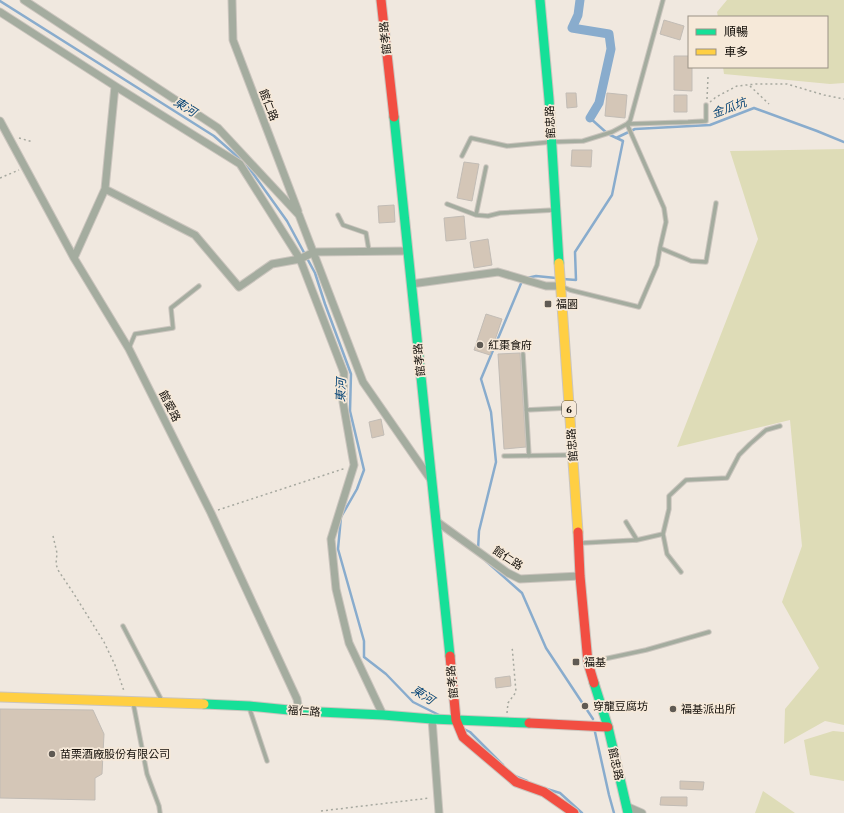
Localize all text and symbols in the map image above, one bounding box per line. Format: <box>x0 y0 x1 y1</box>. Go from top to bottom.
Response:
legend <box>688 16 828 68</box>
street label: 館孝路 <box>376 21 394 55</box>
text: 順暢 <box>724 24 748 39</box>
text: 車多 <box>724 44 748 59</box>
street label: 館仁路 <box>257 87 281 123</box>
water label: 東河 <box>171 94 201 120</box>
water label: 金瓜坑 <box>709 94 750 121</box>
street label: 館忠路 <box>542 105 558 139</box>
place label: 福園 <box>556 297 578 311</box>
marker: 福園 <box>543 299 553 309</box>
place label: 紅棗食府 <box>488 338 532 352</box>
marker: 紅棗食府 <box>475 340 485 350</box>
street label: 館孝路 <box>410 343 428 377</box>
water label: 東河 <box>333 376 348 402</box>
street label: 館愛路 <box>156 388 184 424</box>
road number: 6 <box>562 401 576 417</box>
street label: 館忠路 <box>564 428 580 462</box>
street label: 館仁路 <box>490 543 526 573</box>
place label: 福基 <box>584 655 606 669</box>
marker: 福基 <box>571 657 581 667</box>
street label: 館孝路 <box>443 665 461 699</box>
water label: 東河 <box>409 682 439 708</box>
place label: 穿龍豆腐坊 <box>593 699 648 713</box>
marker: 穿龍豆腐坊 <box>580 701 590 711</box>
place label: 福基派出所 <box>681 702 736 716</box>
street label: 福仁路 <box>287 703 321 719</box>
marker: 福基派出所 <box>668 704 678 714</box>
street label: 館忠路 <box>605 746 627 782</box>
place label: 苗栗酒廠股份有限公司 <box>60 747 170 761</box>
marker: 苗栗酒廠股份有限公司 <box>47 749 57 759</box>

